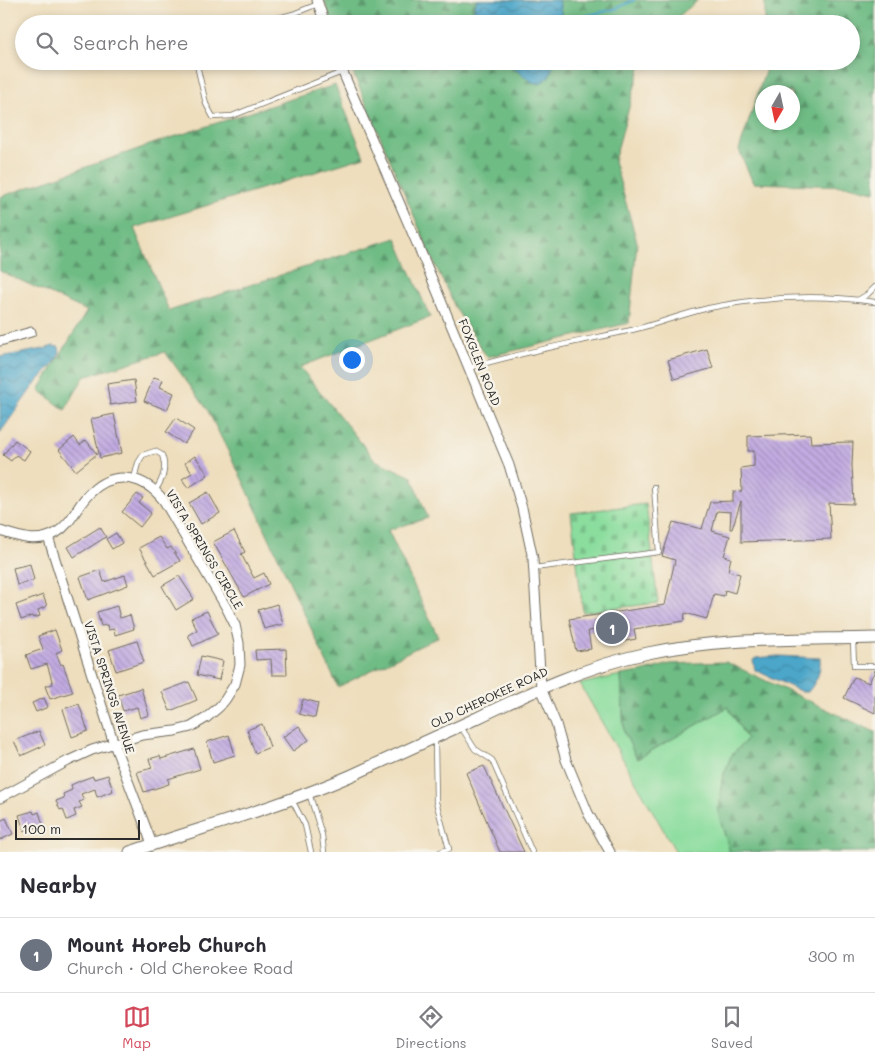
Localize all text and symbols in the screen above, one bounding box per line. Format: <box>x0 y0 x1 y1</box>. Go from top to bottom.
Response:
search box <box>15 15 860 70</box>
icon: search <box>33 29 61 57</box>
text: Search here <box>73 30 189 55</box>
north arrow <box>755 85 800 130</box>
street label: FOXGLEN ROAD <box>455 316 505 408</box>
your location <box>339 347 365 373</box>
street label: VISTA SPRINGS CIRCLE <box>163 486 247 612</box>
pin: 1 <box>596 609 628 647</box>
street label: VISTA SPRINGS AVENUE <box>81 619 139 756</box>
street label: OLD CHEROKEE ROAD <box>428 663 550 731</box>
scale bar <box>15 817 140 840</box>
text: 100 m <box>22 819 61 838</box>
text: Nearby <box>20 871 97 898</box>
text: Mount Horeb Church <box>67 932 266 957</box>
text: 1 <box>32 945 40 966</box>
text: 300 m <box>808 945 855 966</box>
text: Church · Old Cherokee Road <box>67 957 293 978</box>
tab: Map <box>122 1003 151 1052</box>
tab: Directions <box>395 1003 467 1052</box>
tab: Saved <box>711 1003 753 1052</box>

